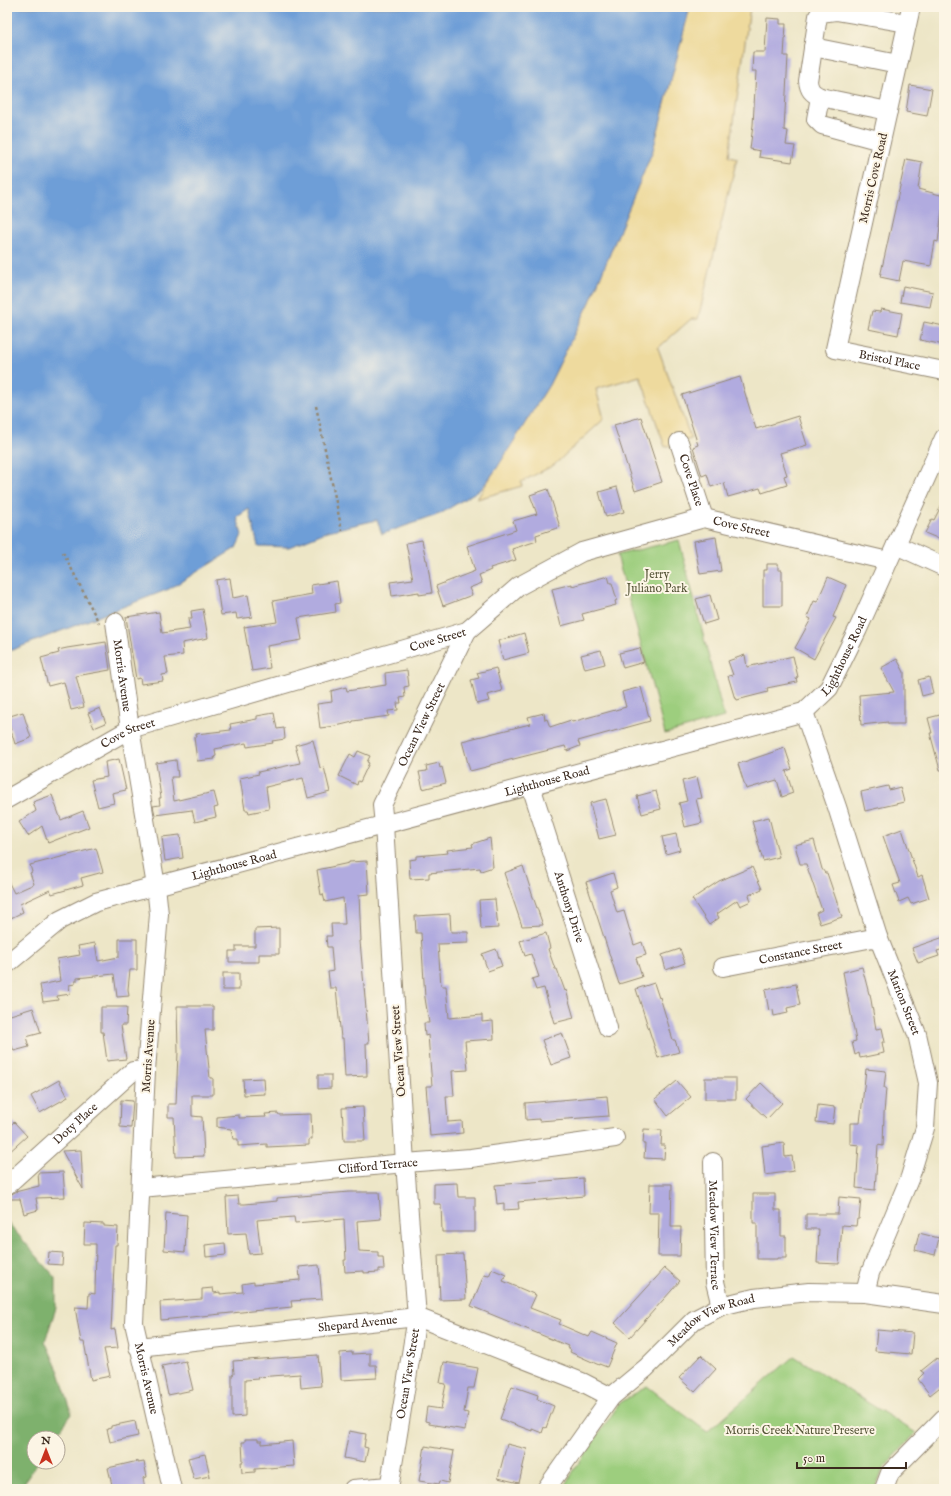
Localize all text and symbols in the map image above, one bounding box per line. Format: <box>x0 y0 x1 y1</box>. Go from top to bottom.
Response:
street label: Morris Cove Road <box>856 131 891 225</box>
street label: Bristol Place <box>857 347 922 374</box>
street label: Cove Place <box>675 452 707 509</box>
street label: Cove Street <box>711 513 771 541</box>
park label: Jerry Juliano Park <box>625 567 688 597</box>
street label: Lighthouse Road <box>818 614 871 700</box>
street label: Cove Street <box>408 625 468 655</box>
street label: Morris Avenue <box>109 638 135 713</box>
street label: Ocean View Street <box>395 680 449 769</box>
street label: Cove Street <box>98 715 157 752</box>
street label: Lighthouse Road <box>503 763 592 800</box>
street label: Lighthouse Road <box>190 847 279 884</box>
street label: Anthony Drive <box>550 869 588 945</box>
street label: Constance Street <box>758 937 844 968</box>
street label: Marion Street <box>884 967 924 1037</box>
street label: Ocean View Street <box>388 1005 409 1097</box>
street label: Morris Avenue <box>138 1019 159 1093</box>
street label: Doty Place <box>50 1099 101 1148</box>
street label: Clifford Terrace <box>337 1155 419 1177</box>
street label: Meadow View Terrace <box>705 1180 724 1292</box>
street label: Meadow View Road <box>665 1291 757 1350</box>
street label: Shepard Avenue <box>317 1312 399 1336</box>
street label: Ocean View Street <box>394 1327 423 1420</box>
street label: Morris Avenue <box>131 1341 162 1416</box>
park label: Morris Creek Nature Preserve <box>725 1423 875 1438</box>
north arrow <box>26 1430 66 1470</box>
text: N <box>40 1434 51 1448</box>
scale bar <box>797 1444 906 1470</box>
text: 50 m <box>803 1451 825 1466</box>

